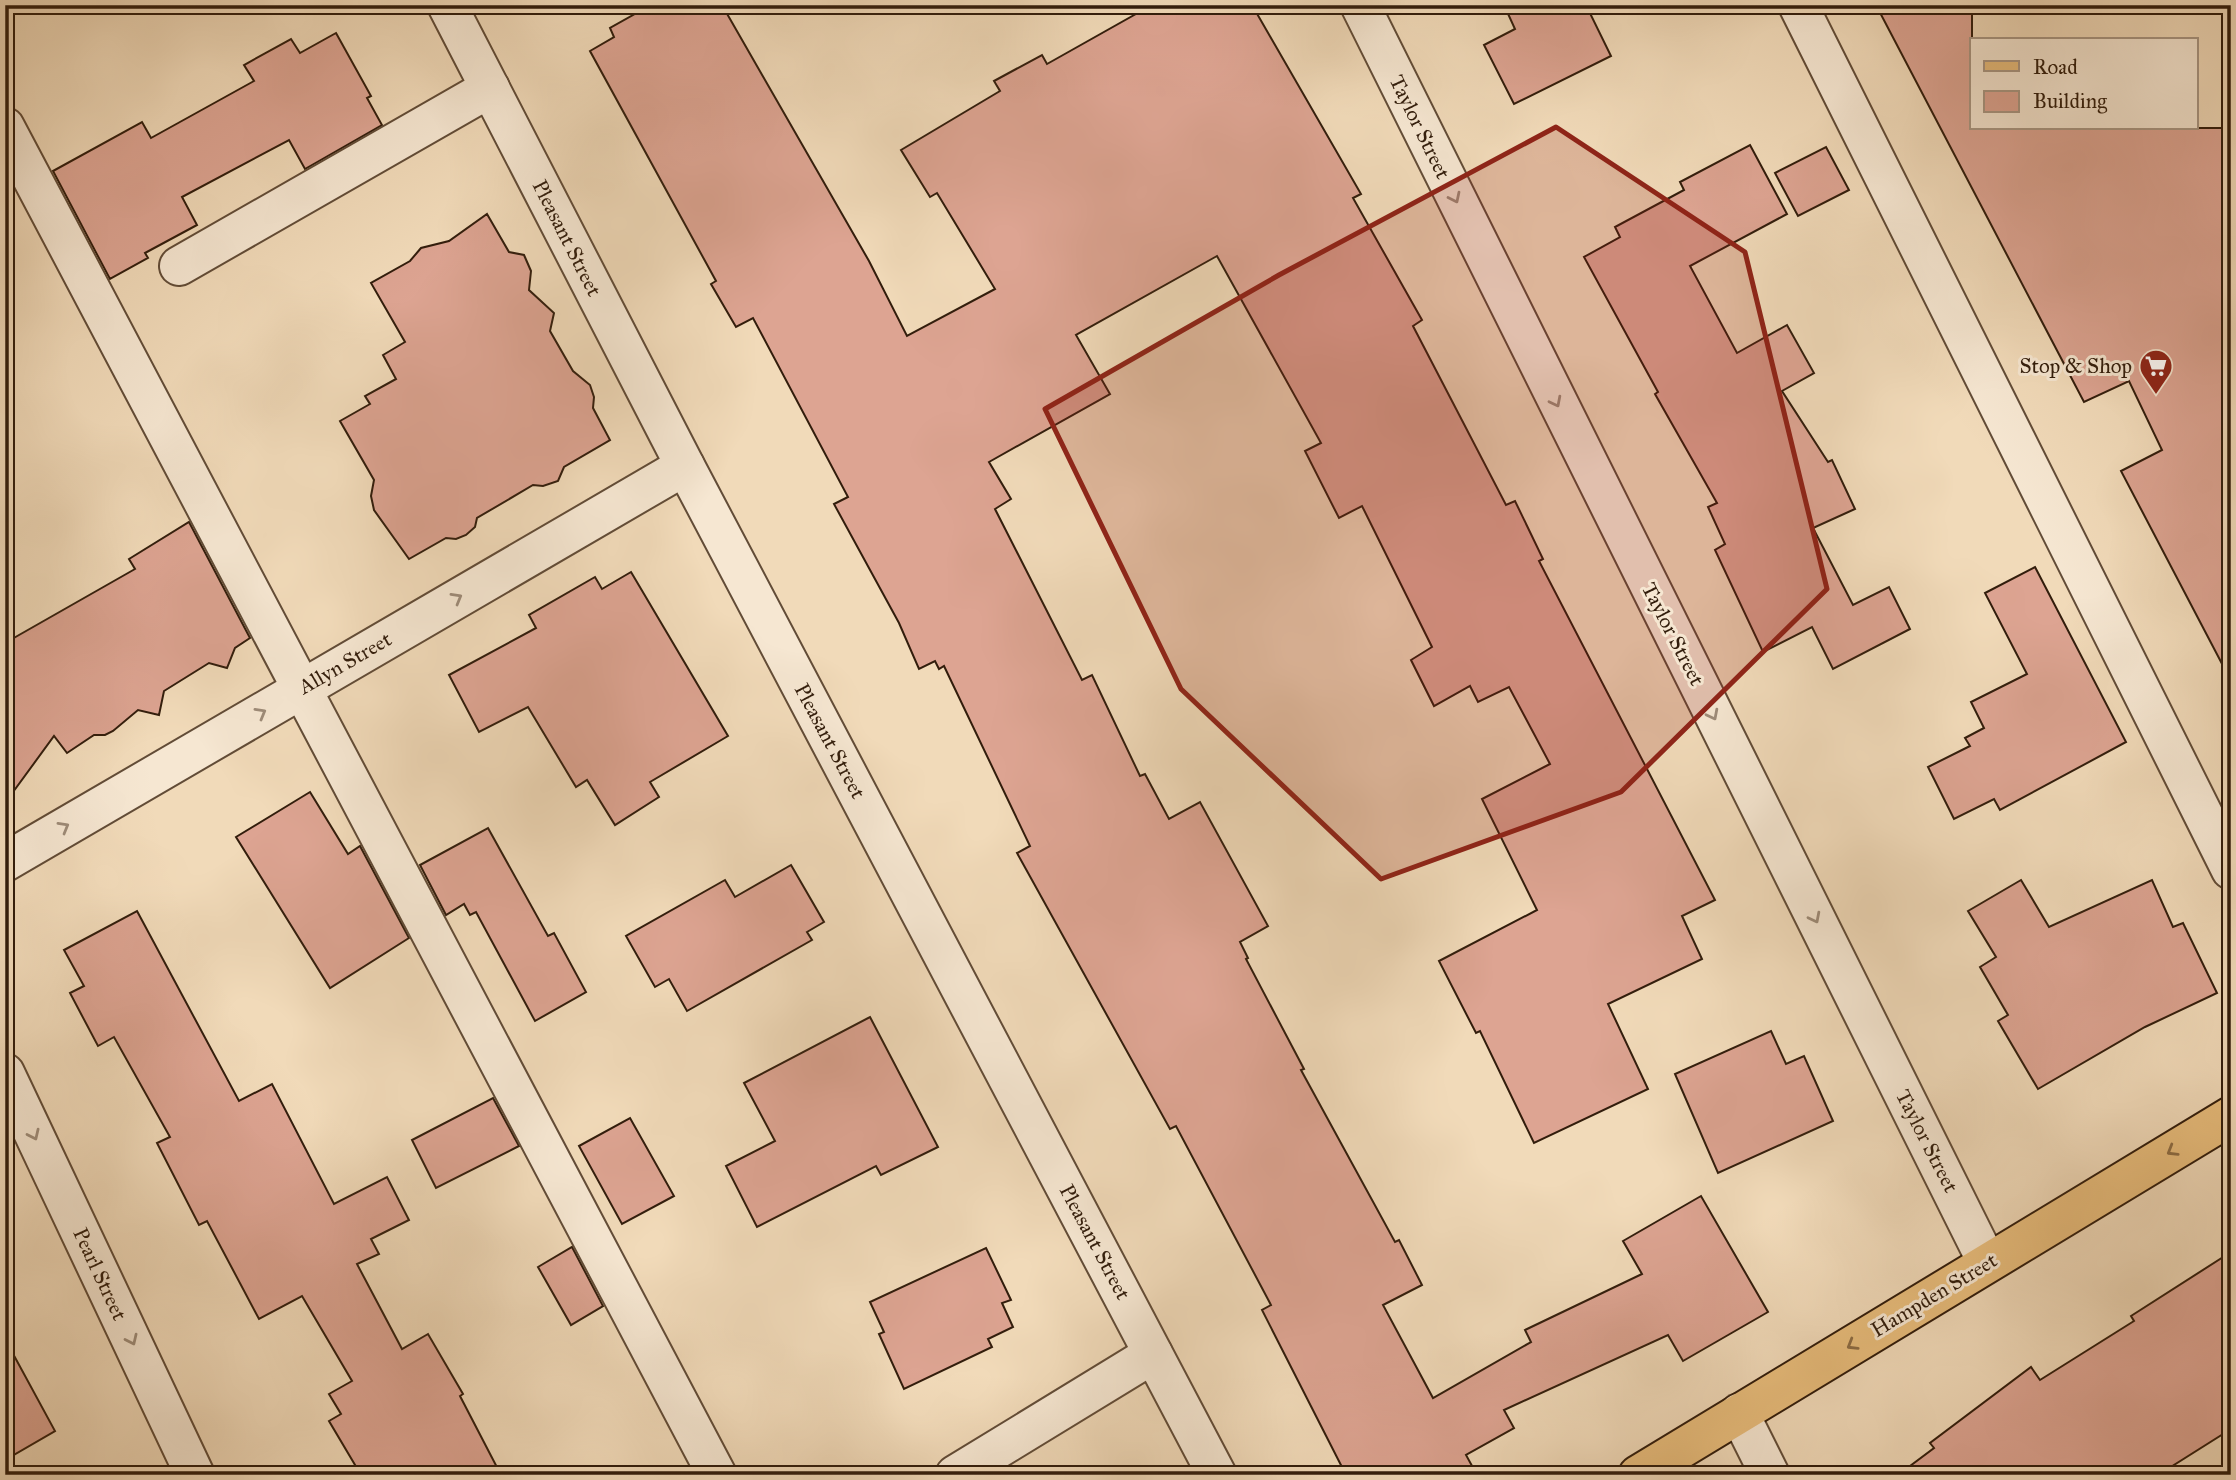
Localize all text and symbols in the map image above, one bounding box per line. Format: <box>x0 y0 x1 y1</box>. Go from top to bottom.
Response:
legend <box>1970 38 2198 130</box>
text: Road <box>2033 54 2078 80</box>
street label: Taylor Street <box>1384 71 1457 184</box>
text: Building <box>2033 88 2107 114</box>
street label: Pleasant Street <box>527 175 608 301</box>
one-way arrow <box>1447 191 1461 203</box>
supermarket icon: Stop & Shop <box>2137 347 2175 396</box>
place label: Stop & Shop <box>2019 353 2132 379</box>
one-way arrow <box>1548 395 1562 407</box>
street label: Taylor Street <box>1636 578 1710 690</box>
one-way arrow <box>450 593 463 606</box>
street label: Allyn Street <box>293 626 397 701</box>
street label: Pleasant Street <box>789 679 872 804</box>
one-way arrow <box>253 708 266 721</box>
one-way arrow <box>1705 708 1719 720</box>
one-way arrow <box>57 822 70 835</box>
one-way arrow <box>1806 911 1820 923</box>
street label: Taylor Street <box>1890 1085 1964 1197</box>
one-way arrow <box>26 1128 40 1140</box>
one-way arrow <box>2167 1143 2180 1156</box>
street label: Pleasant Street <box>1054 1180 1137 1305</box>
street label: Pearl Street <box>67 1224 133 1325</box>
street label: Hampden Street <box>1866 1247 2002 1343</box>
one-way arrow <box>123 1333 137 1345</box>
one-way arrow <box>1846 1337 1859 1350</box>

